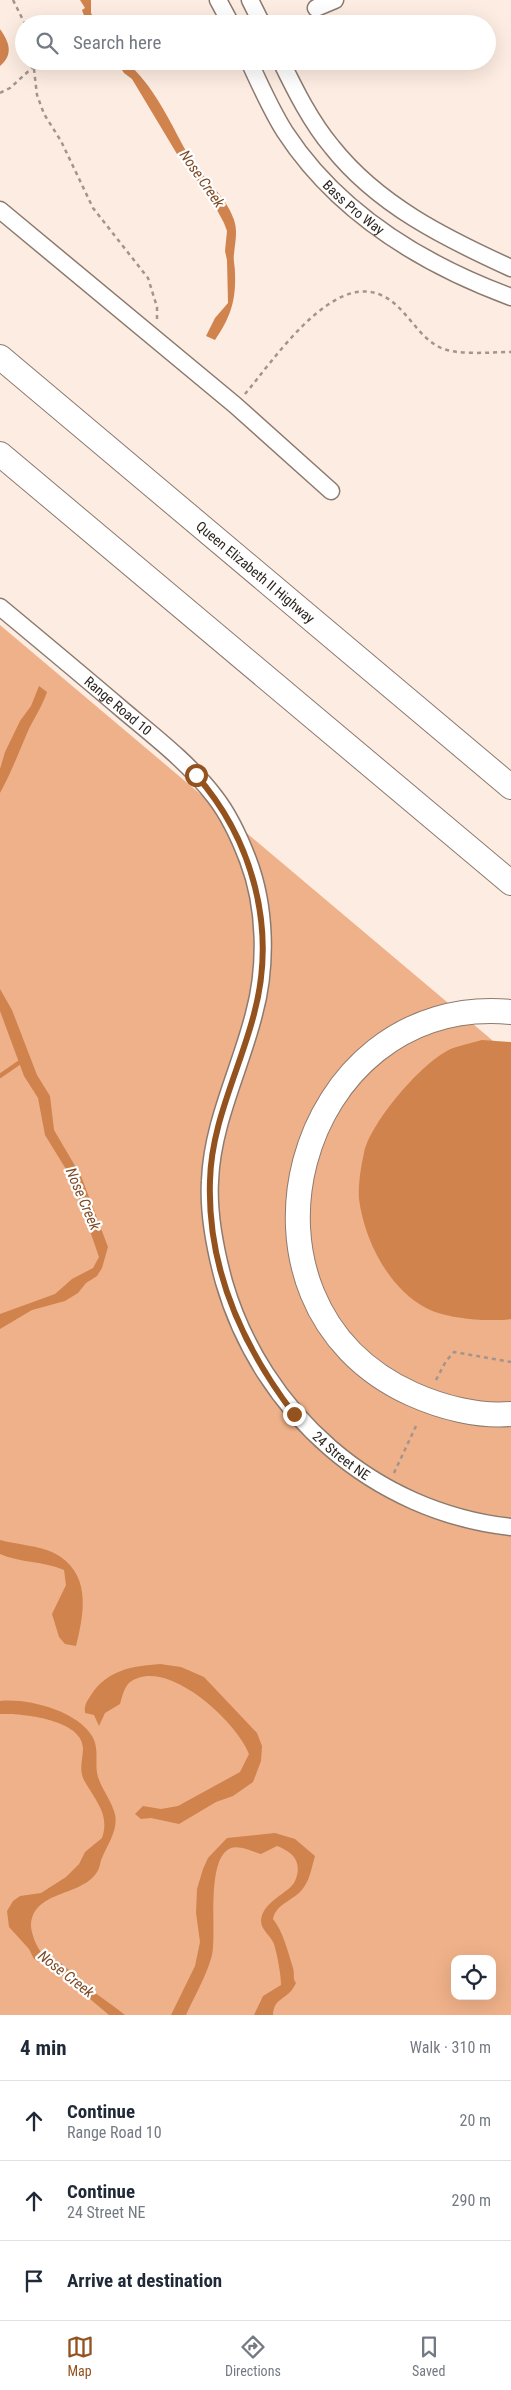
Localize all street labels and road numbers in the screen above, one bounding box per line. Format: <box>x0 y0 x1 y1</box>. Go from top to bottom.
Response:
street label: Bass Pro Way <box>320 177 387 238</box>
street label: Queen Elizabeth II Highway <box>193 518 318 626</box>
street label: Range Road 10 <box>81 673 155 739</box>
street label: 24 Street NE <box>309 1428 373 1483</box>

